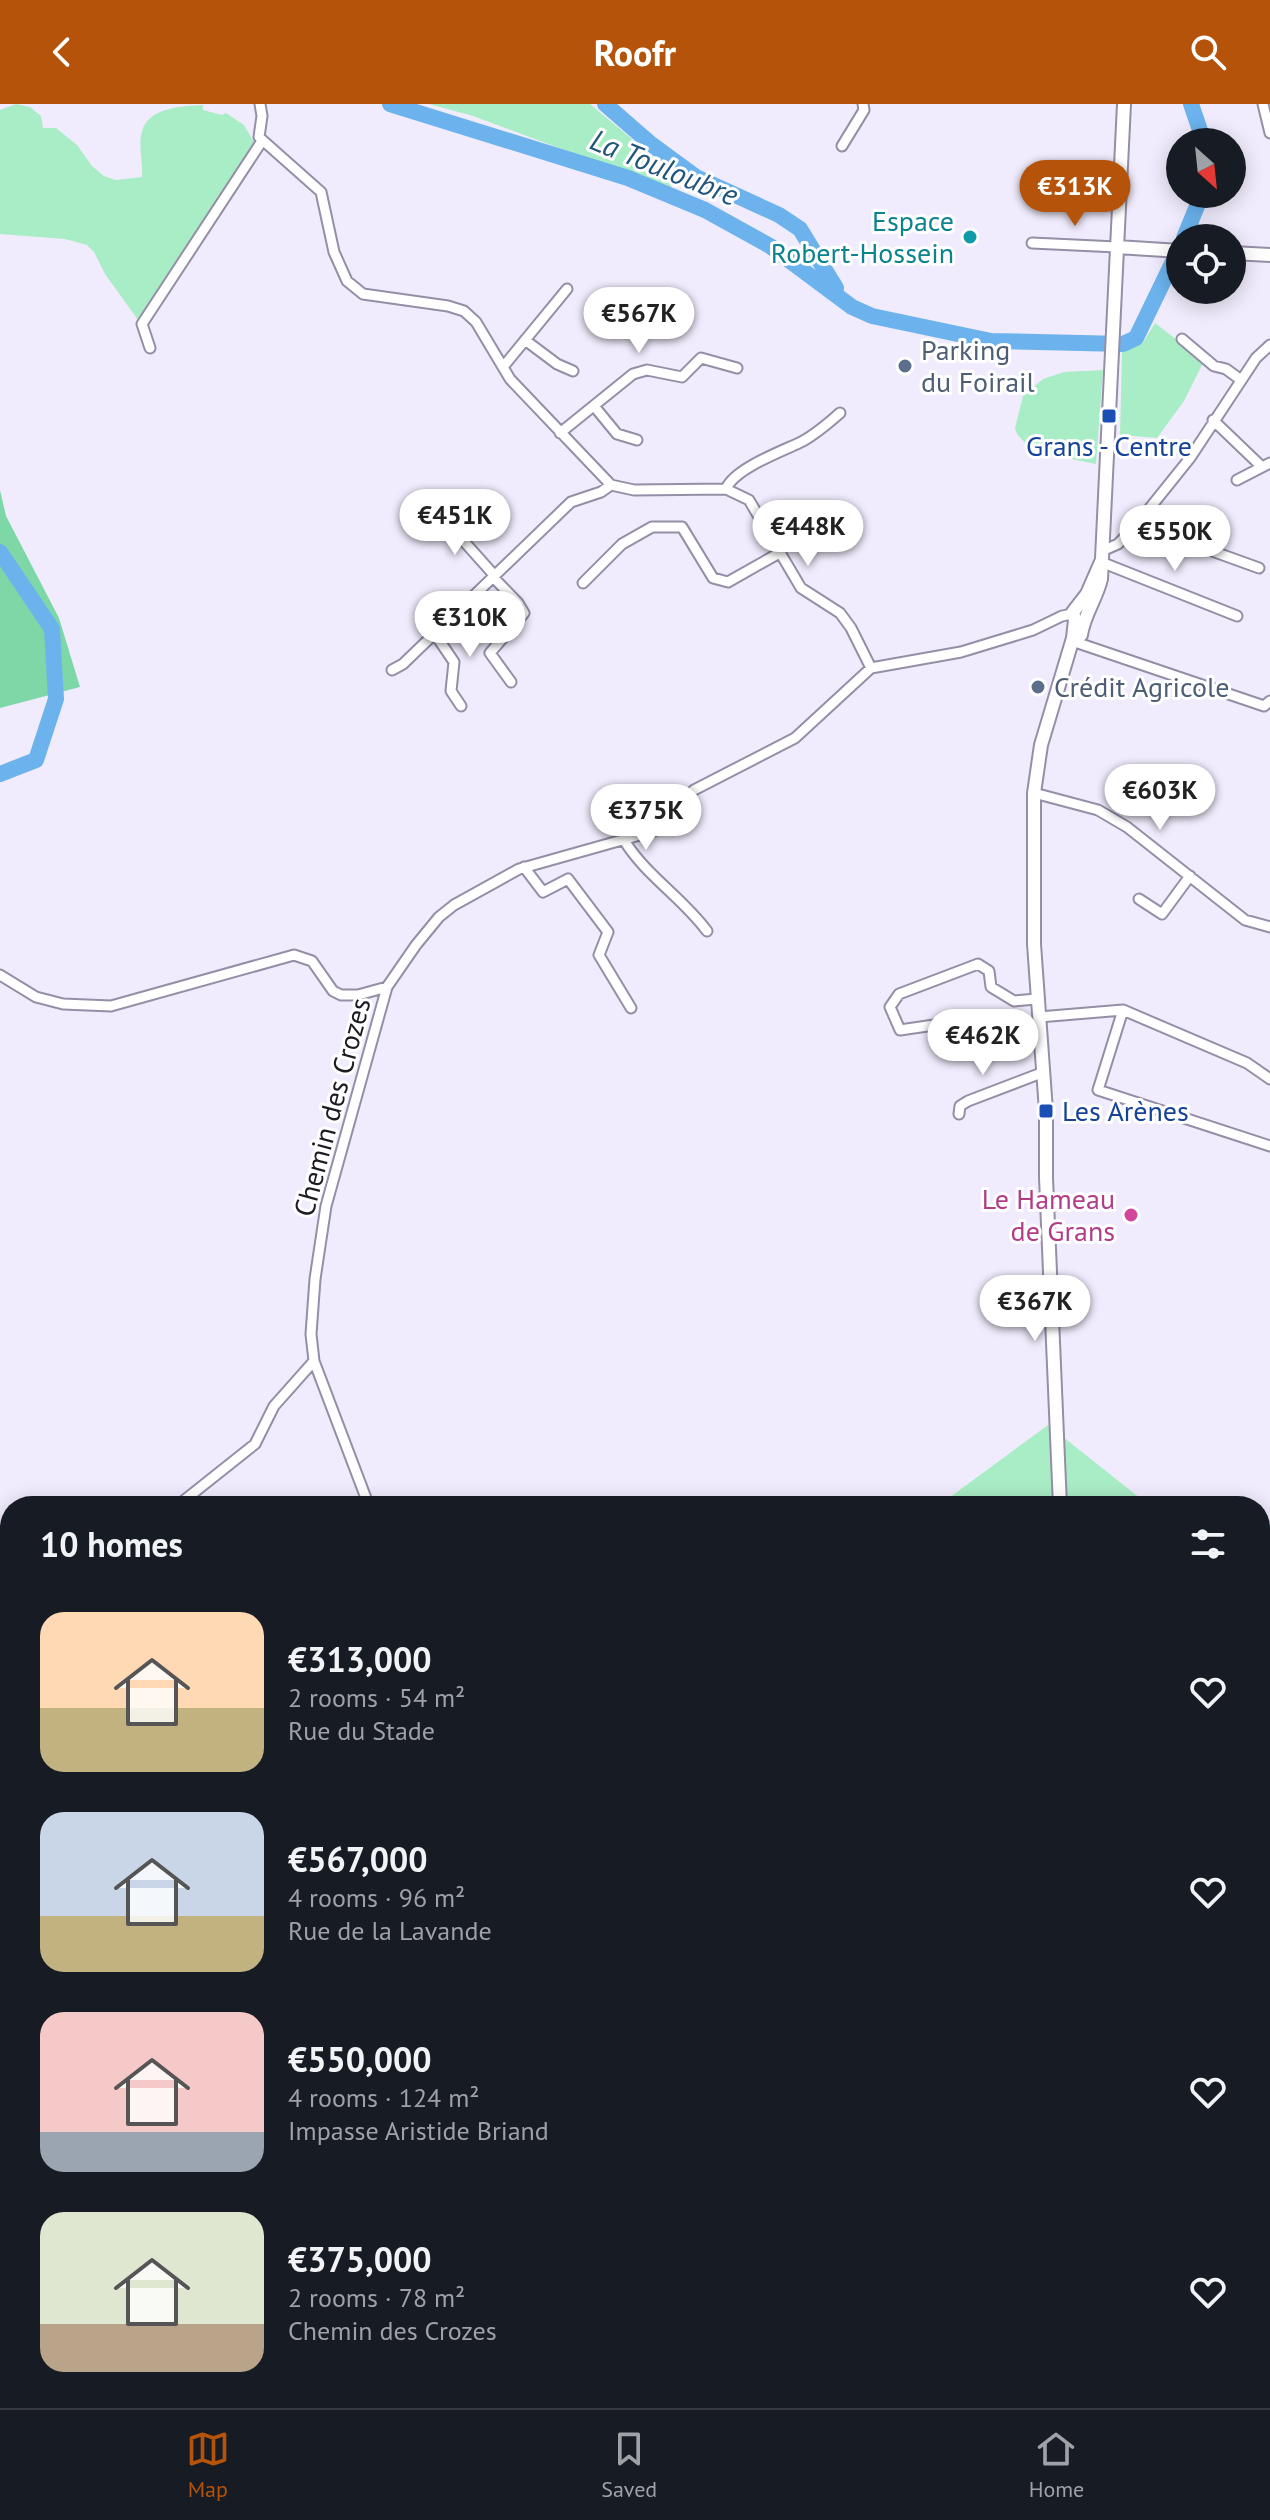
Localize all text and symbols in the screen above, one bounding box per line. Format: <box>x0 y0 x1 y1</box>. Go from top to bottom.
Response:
text: Roofr <box>594 29 676 76</box>
icon: back <box>40 30 84 74</box>
icon: search <box>1186 30 1230 74</box>
water label: La Touloubre <box>585 119 744 214</box>
north arrow <box>1166 128 1246 208</box>
map controls <box>1166 128 1246 304</box>
pin: €313K <box>1019 160 1131 228</box>
text: €313K <box>1037 169 1113 202</box>
place label: Espace Robert-Hossein <box>771 202 954 271</box>
button: locate <box>1166 224 1246 304</box>
marker: Espace Robert-Hossein <box>961 228 979 246</box>
pin: €567K <box>583 287 695 355</box>
text: €567K <box>601 296 677 329</box>
place label: Parking du Foirail <box>921 331 1035 400</box>
marker: Parking du Foirail <box>896 357 914 375</box>
marker: Grans - Centre <box>1100 407 1118 425</box>
place label: Grans - Centre <box>1026 427 1192 464</box>
pin: €451K <box>399 489 511 557</box>
text: €451K <box>417 498 493 531</box>
pin: €448K <box>752 500 864 568</box>
pin: €550K <box>1119 505 1231 573</box>
text: €448K <box>770 509 846 542</box>
text: €550K <box>1137 514 1213 547</box>
pin: €310K <box>414 591 526 659</box>
text: €310K <box>432 600 508 633</box>
place label: Crédit Agricole <box>1054 668 1229 705</box>
marker: Crédit Agricole <box>1029 678 1047 696</box>
pin: €603K <box>1104 764 1216 832</box>
text: €603K <box>1122 773 1198 806</box>
pin: €375K <box>590 784 702 852</box>
text: €375K <box>608 793 684 826</box>
street label: Chemin des Crozes <box>285 994 378 1220</box>
pin: €462K <box>927 1009 1039 1077</box>
text: €462K <box>945 1018 1021 1051</box>
place label: Les Arènes <box>1062 1092 1189 1129</box>
marker: Les Arènes <box>1037 1102 1055 1120</box>
place label: Le Hameau de Grans <box>982 1180 1115 1249</box>
marker: Le Hameau de Grans <box>1122 1206 1140 1224</box>
pin: €367K <box>979 1275 1091 1343</box>
text: €367K <box>997 1284 1073 1317</box>
text: 10 homes <box>40 1522 183 1566</box>
icon: filters <box>1186 1522 1230 1566</box>
text: €313,000 <box>288 1637 432 1681</box>
icon: home <box>104 1644 200 1740</box>
icon: heart <box>1186 1670 1230 1714</box>
text: 2 rooms · 54 m² <box>288 1681 465 1714</box>
text: Rue du Stade <box>288 1714 435 1747</box>
text: €567,000 <box>288 1837 427 1881</box>
icon: home <box>104 1844 200 1940</box>
icon: heart <box>1186 1870 1230 1914</box>
text: 4 rooms · 96 m² <box>288 1881 465 1914</box>
text: Rue de la Lavande <box>288 1914 492 1947</box>
text: €550,000 <box>288 2037 432 2081</box>
icon: home <box>104 2044 200 2140</box>
icon: heart <box>1186 2070 1230 2114</box>
text: 4 rooms · 124 m² <box>288 2081 480 2114</box>
text: Impasse Aristide Briand <box>288 2114 549 2147</box>
text: €375,000 <box>288 2237 432 2281</box>
icon: home <box>104 2244 200 2340</box>
icon: heart <box>1186 2270 1230 2314</box>
text: 2 rooms · 78 m² <box>288 2281 465 2314</box>
text: Chemin des Crozes <box>288 2314 497 2347</box>
tab: Map <box>186 2427 230 2503</box>
tab: Saved <box>601 2427 657 2503</box>
tab: Home <box>1029 2427 1084 2503</box>

